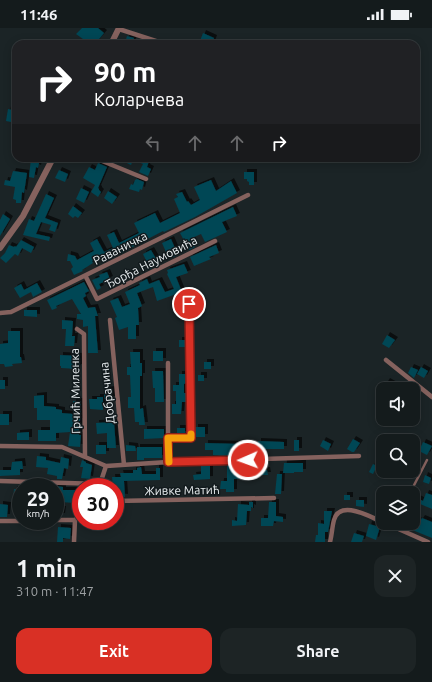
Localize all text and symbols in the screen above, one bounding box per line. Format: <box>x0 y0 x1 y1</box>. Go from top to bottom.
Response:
text: 11:46 <box>20 6 58 23</box>
icon: right <box>28 56 80 108</box>
text: 90 m <box>94 56 156 87</box>
text: Коларчева <box>94 89 184 109</box>
icon: left <box>142 132 164 154</box>
icon: ahead <box>184 132 206 154</box>
icon: ahead <box>226 132 248 154</box>
icon: right <box>268 132 290 154</box>
street label: Раваничка <box>91 229 149 267</box>
street label: Ђорђа Наумовића <box>103 233 199 291</box>
pin <box>172 287 206 321</box>
icon: arrive <box>178 293 200 315</box>
street label: Грчић Миленка <box>68 348 82 434</box>
street label: Добрачина <box>97 361 117 425</box>
map controls <box>376 382 420 530</box>
button: sound <box>376 382 420 426</box>
button: search <box>376 434 420 478</box>
position arrow <box>227 439 269 481</box>
speed limit sign: 30 <box>72 478 124 530</box>
street label: Живке Матић <box>144 483 220 497</box>
button: layers <box>376 486 420 530</box>
text: 29 <box>27 487 49 510</box>
text: km/h <box>26 508 50 519</box>
text: 1 min <box>16 555 77 582</box>
button: close <box>374 555 416 597</box>
text: 310 m · 11:47 <box>16 584 94 598</box>
button: Exit <box>16 628 212 674</box>
button: Share <box>220 628 416 674</box>

